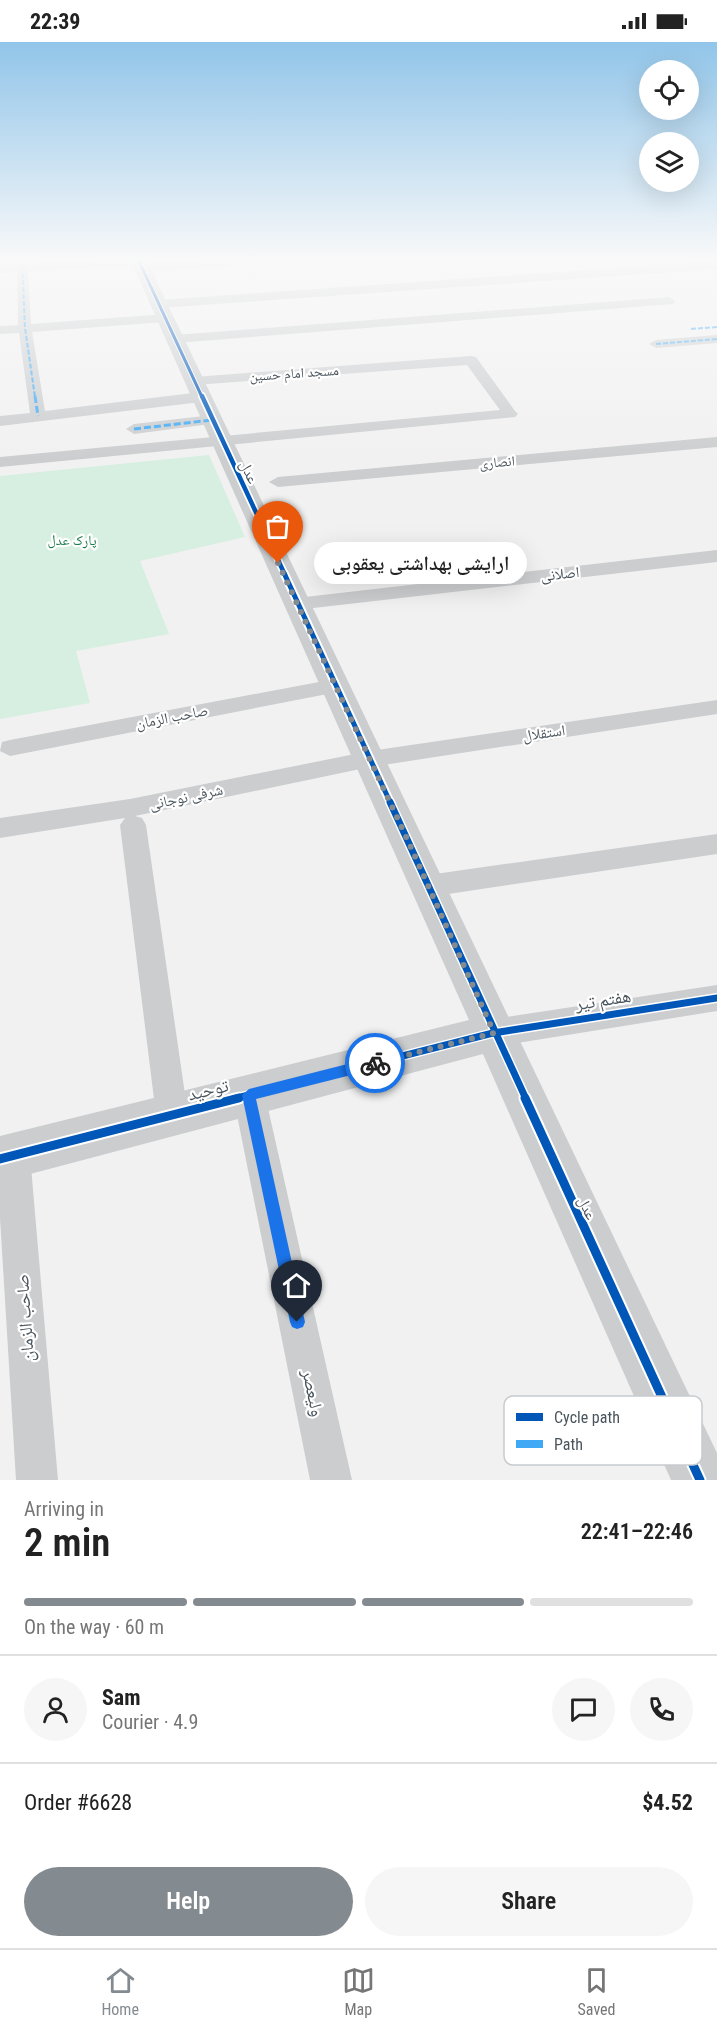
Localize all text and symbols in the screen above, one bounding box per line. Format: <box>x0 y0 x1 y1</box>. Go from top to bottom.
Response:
text: 22:39 <box>30 9 81 34</box>
map controls <box>639 60 699 192</box>
button: locate <box>639 60 699 120</box>
button: layers <box>639 132 699 192</box>
street label: مسجد امام حسین <box>249 362 339 386</box>
street label: انصاری <box>479 452 516 473</box>
street label: عدل <box>235 457 262 487</box>
pin <box>252 501 303 563</box>
icon: bag <box>261 510 294 543</box>
park label: پارک عدل <box>47 532 97 549</box>
callout: ارایشی بهداشتی یعقوبی <box>314 542 527 584</box>
text: ارایشی بهداشتی یعقوبی <box>332 551 509 575</box>
street label: اصلانی <box>540 563 580 586</box>
street label: صاحب الزمان <box>134 701 210 734</box>
street label: استقلال <box>522 721 567 746</box>
street label: شرفی نوجانی <box>148 780 225 815</box>
street label: هفتم تیر <box>573 985 633 1016</box>
courier <box>345 1033 405 1093</box>
icon: bike <box>359 1047 392 1080</box>
street label: توحید <box>185 1074 230 1105</box>
street label: عدل <box>573 1193 600 1223</box>
pin <box>271 1260 322 1322</box>
icon: home <box>280 1269 313 1302</box>
street label: صاحب الزمان <box>11 1274 39 1362</box>
street label: ولیعصر <box>298 1367 329 1418</box>
legend <box>504 1396 702 1465</box>
text: Cycle path <box>554 1408 620 1427</box>
text: Path <box>554 1435 583 1454</box>
text: Arriving in <box>24 1497 104 1521</box>
text: 22:41–22:46 <box>581 1519 693 1544</box>
text: 2 min <box>24 1520 110 1566</box>
text: On the way · 60 m <box>24 1615 164 1639</box>
button: person <box>24 1678 87 1741</box>
button: chat <box>552 1678 615 1741</box>
button: phone <box>630 1678 693 1741</box>
text: Sam <box>102 1685 141 1710</box>
text: Courier · 4.9 <box>102 1710 198 1734</box>
text: Order #6628 <box>24 1790 132 1815</box>
text: $4.52 <box>642 1790 693 1815</box>
button: Help <box>24 1867 353 1936</box>
button: Share <box>365 1867 693 1936</box>
tab: Home <box>101 1964 139 2019</box>
tab: Map <box>342 1964 375 2019</box>
tab: Saved <box>578 1964 616 2019</box>

